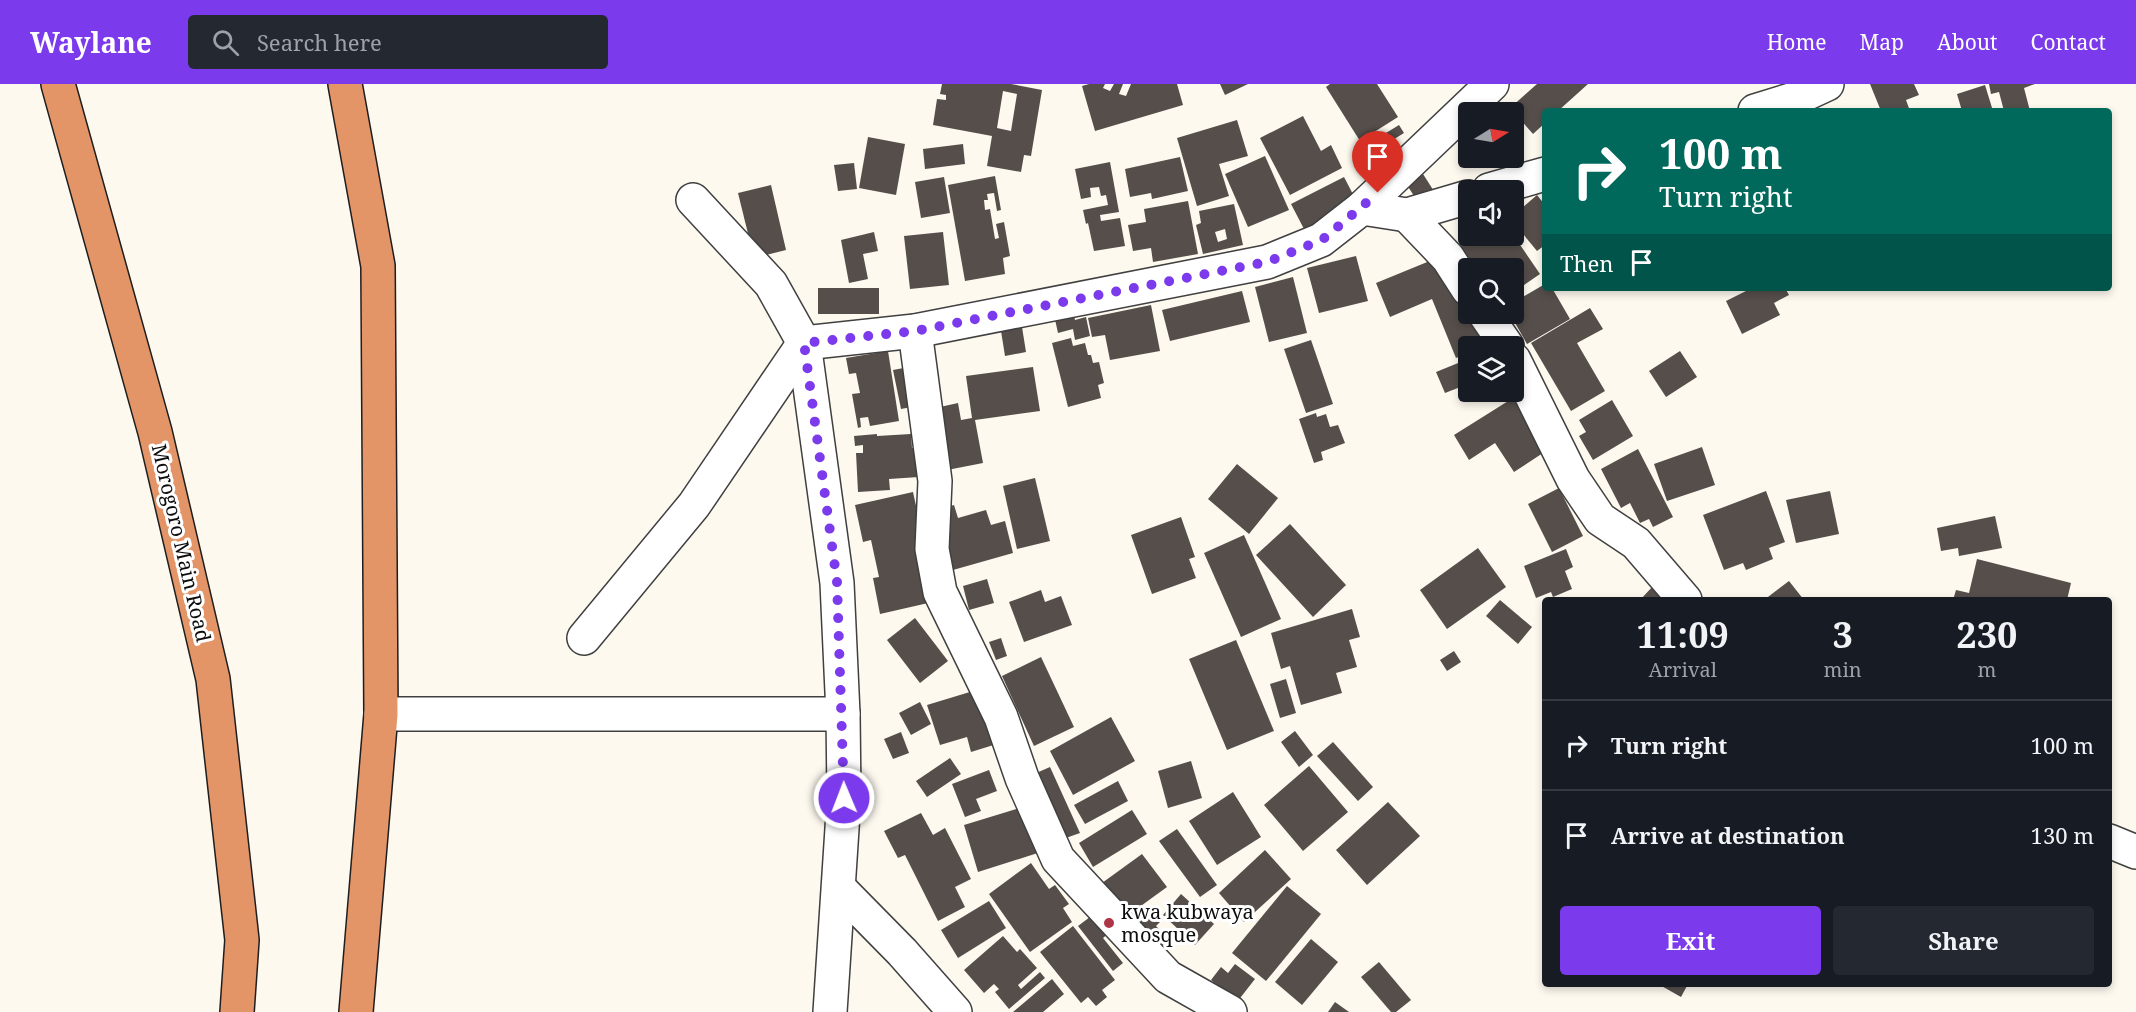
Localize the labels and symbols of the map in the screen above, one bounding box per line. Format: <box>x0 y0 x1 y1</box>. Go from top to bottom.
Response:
north arrow <box>1458 102 1524 168</box>
pin <box>1352 131 1403 193</box>
street label: Morogoro Main Road <box>146 441 217 645</box>
position arrow <box>812 766 876 830</box>
place label: kwa kubwaya mosque <box>1121 898 1254 948</box>
marker: kwa kubwaya mosque <box>1102 916 1116 930</box>

